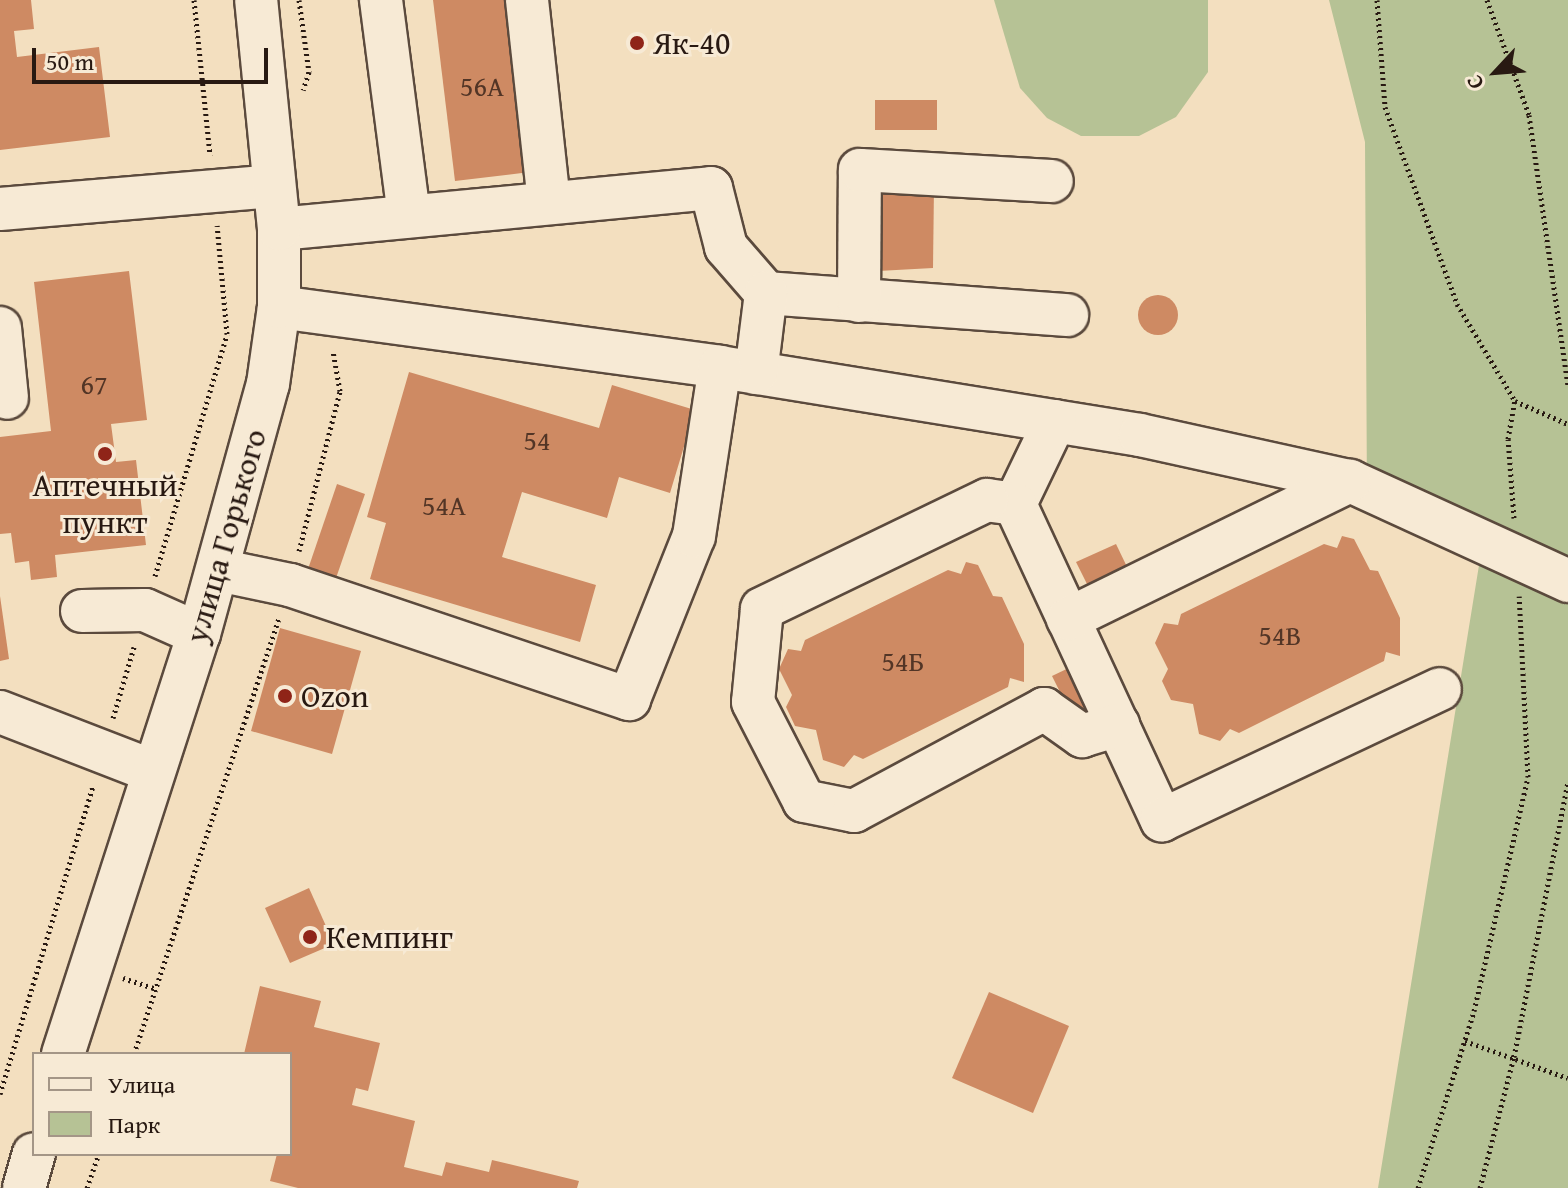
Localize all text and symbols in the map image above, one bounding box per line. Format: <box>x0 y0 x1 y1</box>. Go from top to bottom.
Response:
place label: Як-40 <box>653 24 730 62</box>
scale bar <box>36 32 272 82</box>
north arrow <box>1456 32 1536 112</box>
marker: Як-40 <box>628 34 646 52</box>
text: 50 m <box>46 44 94 79</box>
house number: 56А <box>460 69 504 103</box>
text: С <box>1457 70 1492 95</box>
house number: 67 <box>81 367 107 401</box>
house number: 54 <box>524 423 550 457</box>
street label: улица Горького <box>177 425 275 647</box>
marker: Аптечный пункт <box>96 445 114 463</box>
place label: Аптечный пункт <box>32 467 178 542</box>
house number: 54А <box>422 488 466 522</box>
house number: 54В <box>1259 618 1301 652</box>
house number: 54Б <box>882 644 924 678</box>
place label: Ozon <box>301 677 369 715</box>
marker: Ozon <box>276 687 294 705</box>
place label: Кемпинг <box>326 918 453 956</box>
marker: Кемпинг <box>301 928 319 946</box>
legend <box>32 1052 292 1156</box>
text: Улица <box>108 1067 175 1102</box>
text: Парк <box>108 1107 160 1142</box>

